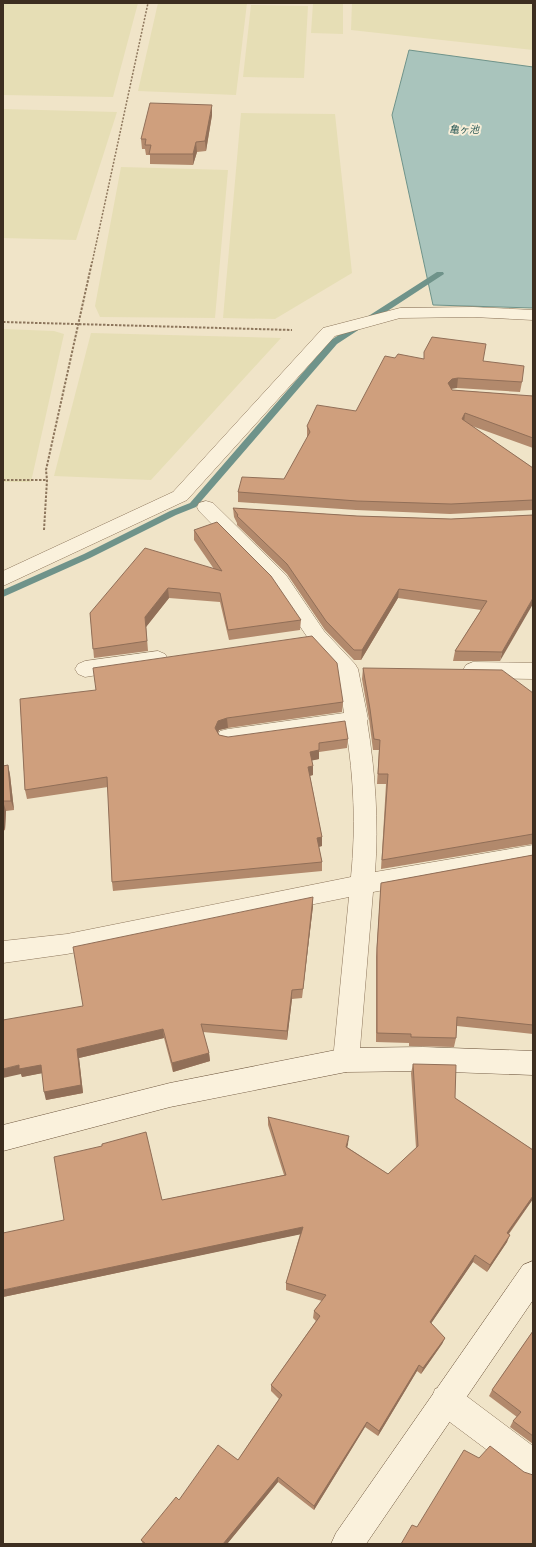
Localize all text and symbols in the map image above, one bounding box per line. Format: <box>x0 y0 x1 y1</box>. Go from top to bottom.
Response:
water label: 亀ヶ池 <box>449 124 480 135</box>

